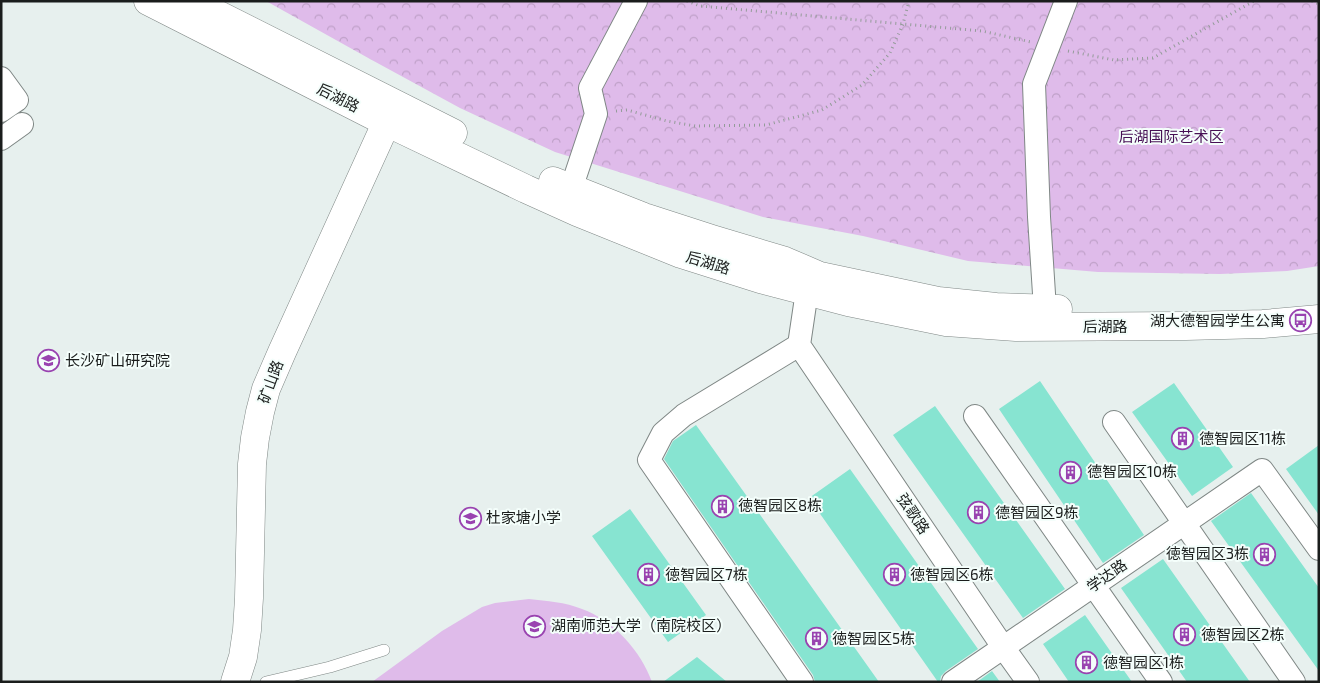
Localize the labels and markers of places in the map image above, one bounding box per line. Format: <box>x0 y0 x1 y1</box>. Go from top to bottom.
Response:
bus stop icon: 湖大德智园学生公寓 <box>1289 309 1313 333</box>
place label: 湖大德智园学生公寓 <box>1150 311 1285 329</box>
school or university icon: 长沙矿山研究院 <box>37 349 61 373</box>
place label: 长沙矿山研究院 <box>65 351 170 369</box>
building icon: 德智园区11栋 <box>1171 427 1195 451</box>
place label: 德智园区11栋 <box>1199 429 1286 447</box>
building icon: 德智园区10栋 <box>1059 460 1083 484</box>
place label: 德智园区10栋 <box>1087 462 1177 480</box>
building icon: 徳智园区8栋 <box>710 494 734 518</box>
place label: 徳智园区8栋 <box>738 496 822 514</box>
building icon: 德智园区9栋 <box>967 501 991 525</box>
place label: 德智园区9栋 <box>995 503 1079 521</box>
school or university icon: 杜家塘小学 <box>458 506 482 530</box>
place label: 杜家塘小学 <box>486 508 561 526</box>
building icon: 徳智园区3栋 <box>1253 542 1277 566</box>
place label: 徳智园区3栋 <box>1166 544 1249 562</box>
building icon: 徳智园区7栋 <box>637 563 661 587</box>
building icon: 徳智园区6栋 <box>882 563 906 587</box>
place label: 徳智园区7栋 <box>665 565 748 583</box>
place label: 徳智园区6栋 <box>910 565 994 583</box>
school or university icon: 湖南师范大学（南院校区） <box>523 614 547 638</box>
place label: 湖南师范大学（南院校区） <box>551 616 731 634</box>
building icon: 徳智园区2栋 <box>1173 623 1197 647</box>
place label: 徳智园区2栋 <box>1201 625 1284 643</box>
building icon: 徳智园区5栋 <box>804 627 828 651</box>
place label: 徳智园区5栋 <box>832 629 915 647</box>
building icon: 徳智园区1栋 <box>1075 651 1099 675</box>
place label: 徳智园区1栋 <box>1103 653 1184 671</box>

